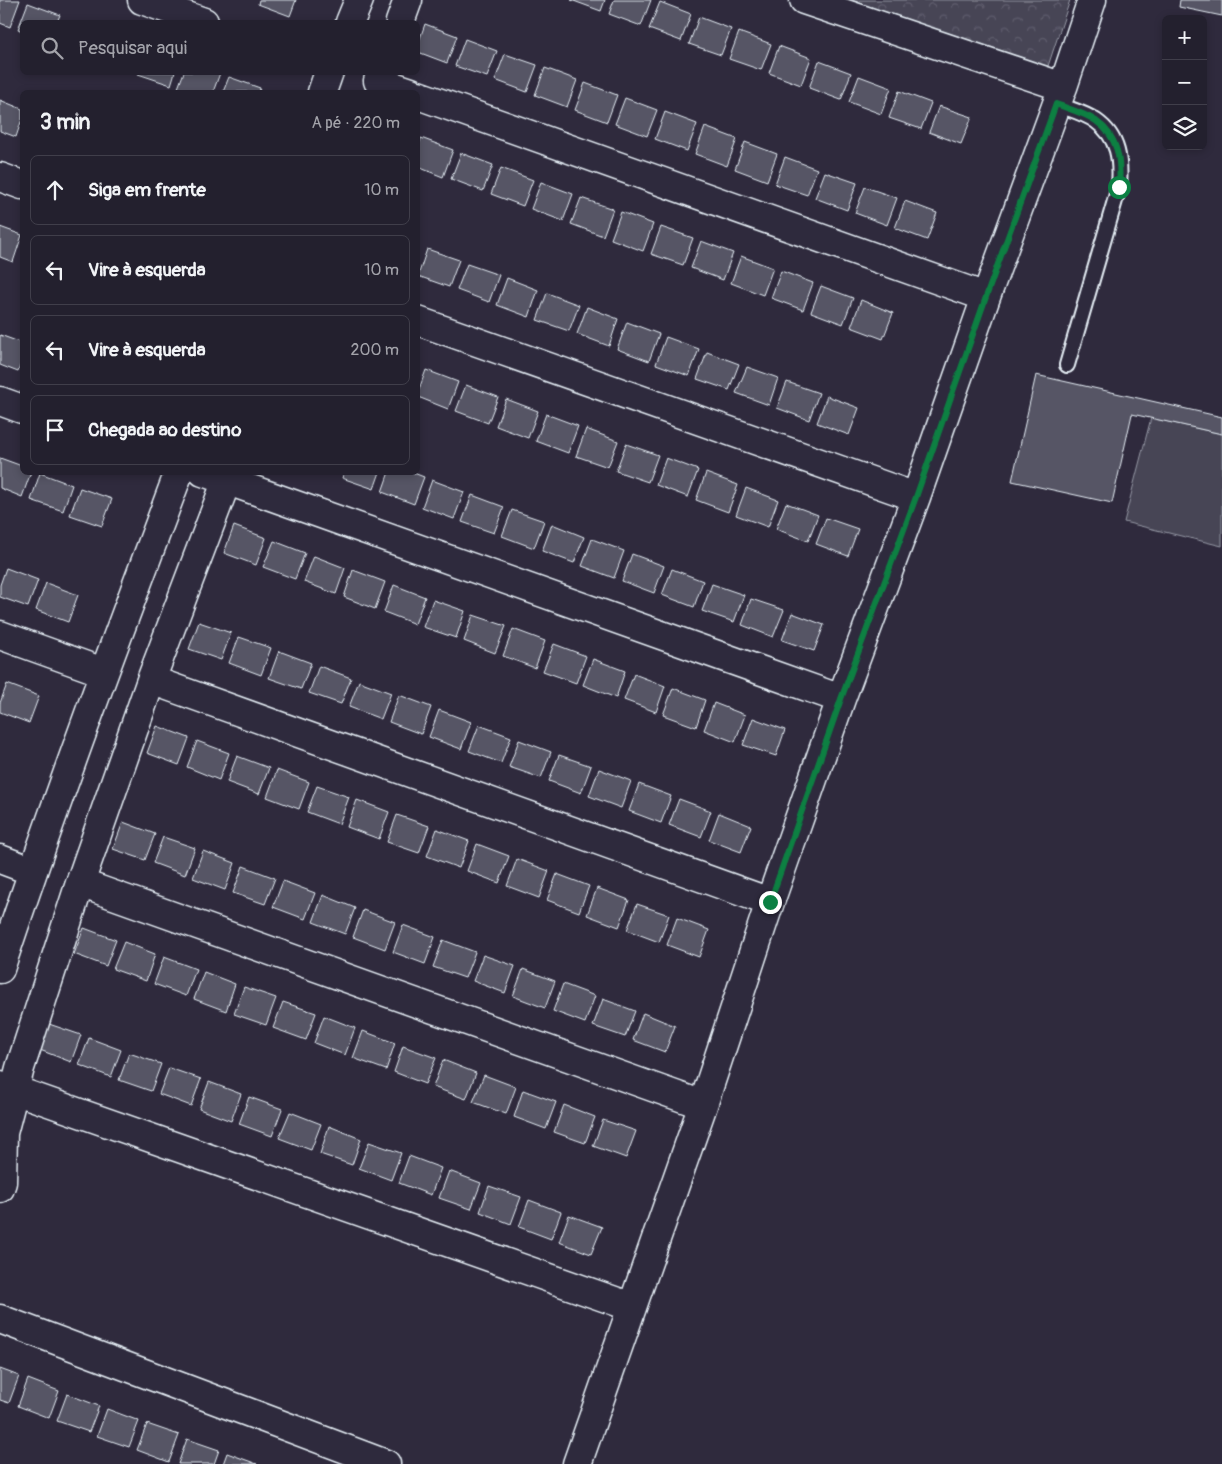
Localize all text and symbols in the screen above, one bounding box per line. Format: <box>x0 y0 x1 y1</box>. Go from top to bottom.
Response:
map controls <box>1162 15 1207 150</box>
button: + <box>1162 15 1207 60</box>
search box <box>20 20 420 75</box>
icon: search <box>38 34 66 62</box>
text: Pesquisar aqui <box>78 36 187 60</box>
button: − <box>1162 60 1207 105</box>
button: layers <box>1162 105 1207 150</box>
text: 3 min <box>40 109 90 136</box>
text: A pé · 220 m <box>311 113 400 133</box>
icon: ahead <box>41 176 69 204</box>
route start <box>1108 176 1131 199</box>
text: Siga em frente <box>88 178 206 202</box>
text: 10 m <box>364 180 399 200</box>
icon: left <box>41 256 69 284</box>
text: Vire à esquerda <box>88 258 206 282</box>
text: 10 m <box>364 260 399 280</box>
icon: left <box>41 336 69 364</box>
text: Vire à esquerda <box>88 338 206 362</box>
text: 200 m <box>351 340 399 360</box>
icon: arrive <box>41 416 69 444</box>
text: Chegada ao destino <box>88 418 241 442</box>
route end <box>759 891 782 914</box>

